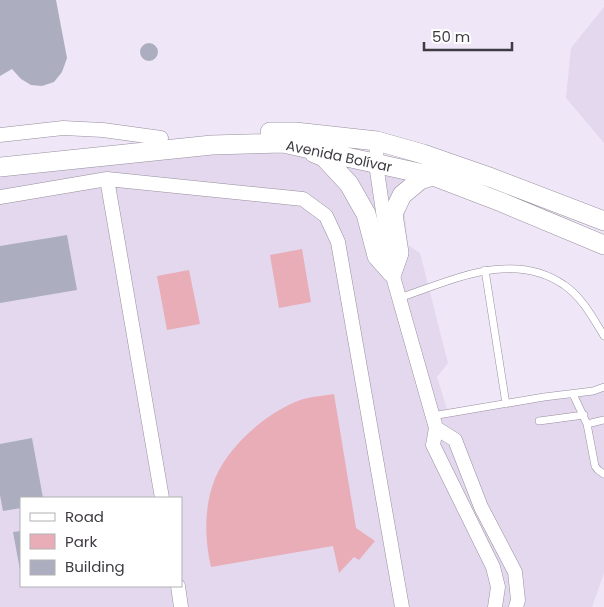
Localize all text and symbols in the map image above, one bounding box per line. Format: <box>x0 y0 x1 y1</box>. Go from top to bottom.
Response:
scale bar <box>424 20 512 52</box>
text: 50 m <box>432 26 470 47</box>
street label: Avenida Bolívar <box>284 135 394 177</box>
legend <box>20 497 182 587</box>
text: Road <box>65 506 104 527</box>
text: Park <box>65 531 97 552</box>
text: Building <box>65 556 125 577</box>

